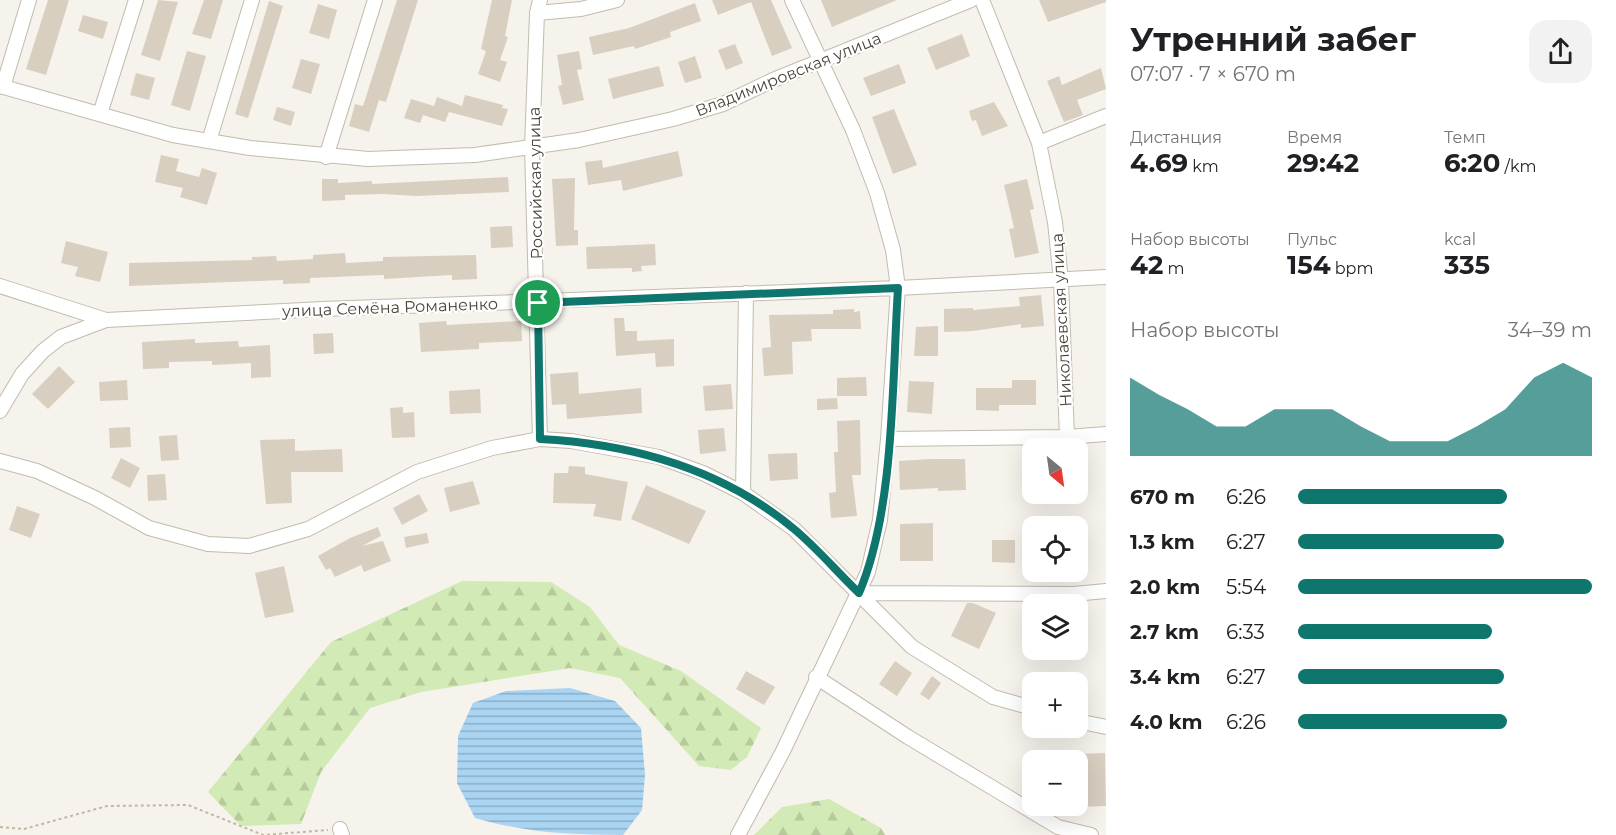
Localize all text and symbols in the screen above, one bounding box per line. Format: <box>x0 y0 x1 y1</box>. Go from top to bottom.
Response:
text: Утренний забег <box>1130 19 1416 59</box>
button: share <box>1529 20 1592 83</box>
street label: Владимировская улица <box>693 28 884 120</box>
text: 07:07 · 7 × 670 m <box>1130 62 1296 86</box>
street label: Российская улица <box>525 107 546 259</box>
text: Дистанция <box>1130 128 1222 147</box>
text: Время <box>1287 128 1342 147</box>
text: Темп <box>1444 128 1486 147</box>
text: 4.69 <box>1130 147 1188 179</box>
text: 29:42 <box>1287 147 1359 179</box>
text: 6:20 <box>1444 147 1500 179</box>
text: km <box>1188 157 1219 176</box>
text: /km <box>1500 157 1536 176</box>
text: Набор высоты <box>1130 230 1250 249</box>
text: Пульс <box>1287 230 1337 249</box>
text: kcal <box>1444 230 1476 249</box>
street label: Николаевская улица <box>1047 233 1076 407</box>
text: 42 <box>1130 249 1163 281</box>
text: 154 <box>1287 249 1331 281</box>
text: 335 <box>1444 249 1490 281</box>
text: m <box>1163 259 1184 278</box>
text: bpm <box>1331 259 1373 278</box>
pin <box>512 277 563 328</box>
icon: arrive <box>521 286 554 319</box>
street label: улица Семёна Романенко <box>281 294 498 321</box>
text: Набор высоты <box>1130 318 1279 342</box>
text: 34–39 m <box>1508 318 1592 342</box>
north arrow <box>1022 438 1088 504</box>
map controls <box>1022 438 1088 816</box>
text: 670 m <box>1130 485 1195 509</box>
text: 6:26 <box>1226 485 1266 509</box>
button: locate <box>1022 516 1088 582</box>
text: 1.3 km <box>1130 530 1195 554</box>
text: 6:27 <box>1226 530 1266 554</box>
text: 2.0 km <box>1130 575 1200 599</box>
text: 5:54 <box>1226 575 1266 599</box>
button: layers <box>1022 594 1088 660</box>
text: 2.7 km <box>1130 620 1199 644</box>
text: 6:33 <box>1226 620 1265 644</box>
text: 3.4 km <box>1130 665 1201 689</box>
text: 6:27 <box>1226 665 1266 689</box>
button: + <box>1022 672 1088 738</box>
text: 4.0 km <box>1130 710 1202 734</box>
text: 6:26 <box>1226 710 1266 734</box>
button: − <box>1022 750 1088 816</box>

